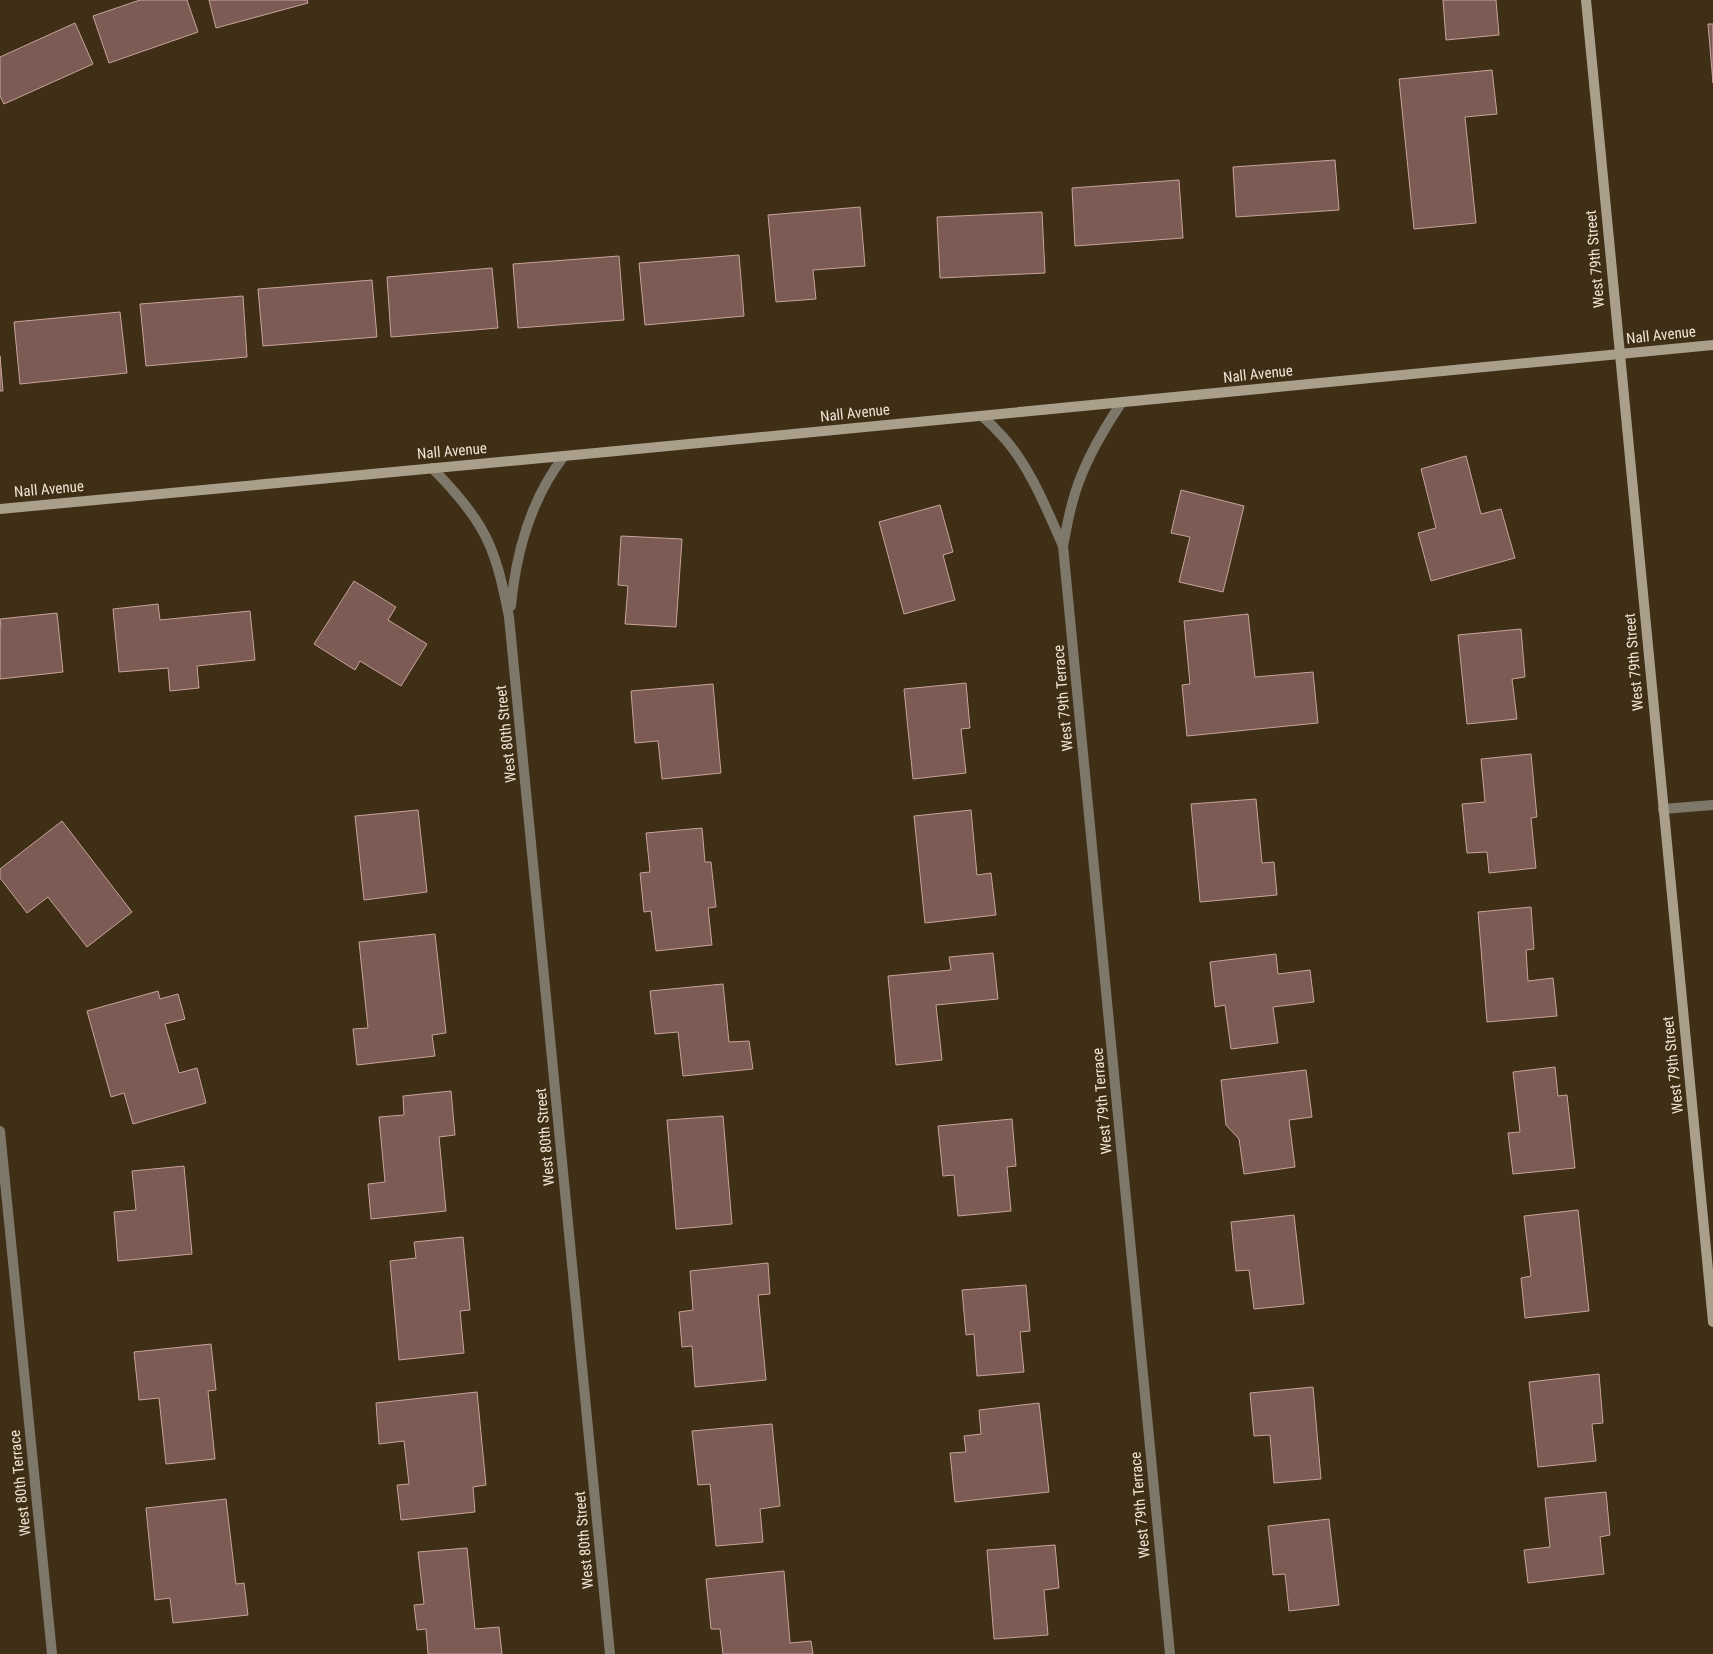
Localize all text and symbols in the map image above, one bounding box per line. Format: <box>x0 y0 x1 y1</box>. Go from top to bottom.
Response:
street label: West 79th Street <box>1582 209 1608 309</box>
street label: Nall Avenue <box>1625 322 1697 348</box>
street label: Nall Avenue <box>1222 361 1294 387</box>
street label: Nall Avenue <box>819 400 891 426</box>
street label: Nall Avenue <box>416 439 488 463</box>
street label: Nall Avenue <box>13 477 85 501</box>
street label: West 79th Street <box>1621 612 1647 712</box>
street label: West 79th Terrace <box>1049 644 1077 752</box>
street label: West 80th Street <box>492 684 520 784</box>
street label: West 79th Street <box>1659 1015 1687 1115</box>
street label: West 79th Terrace <box>1088 1047 1116 1155</box>
street label: West 80th Street <box>532 1087 558 1187</box>
street label: West 80th Terrace <box>5 1429 35 1537</box>
street label: West 79th Terrace <box>1126 1451 1154 1559</box>
street label: West 80th Street <box>571 1490 597 1590</box>

